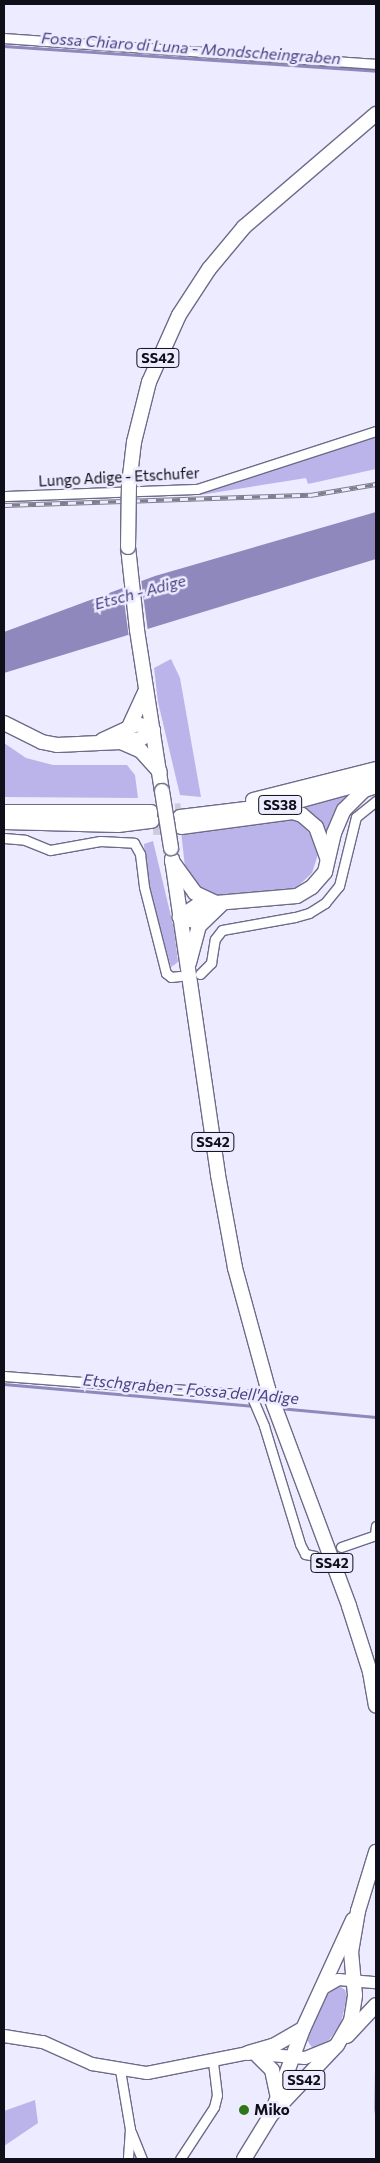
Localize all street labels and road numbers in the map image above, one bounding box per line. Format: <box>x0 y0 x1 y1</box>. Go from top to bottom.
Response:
road number: SS42 <box>136 346 180 369</box>
street label: Lungo Adige - Etschufer <box>38 464 200 490</box>
road number: SS38 <box>258 794 302 816</box>
road number: SS42 <box>190 1130 236 1154</box>
road number: SS42 <box>310 1552 354 1575</box>
road number: SS42 <box>282 2068 326 2092</box>

